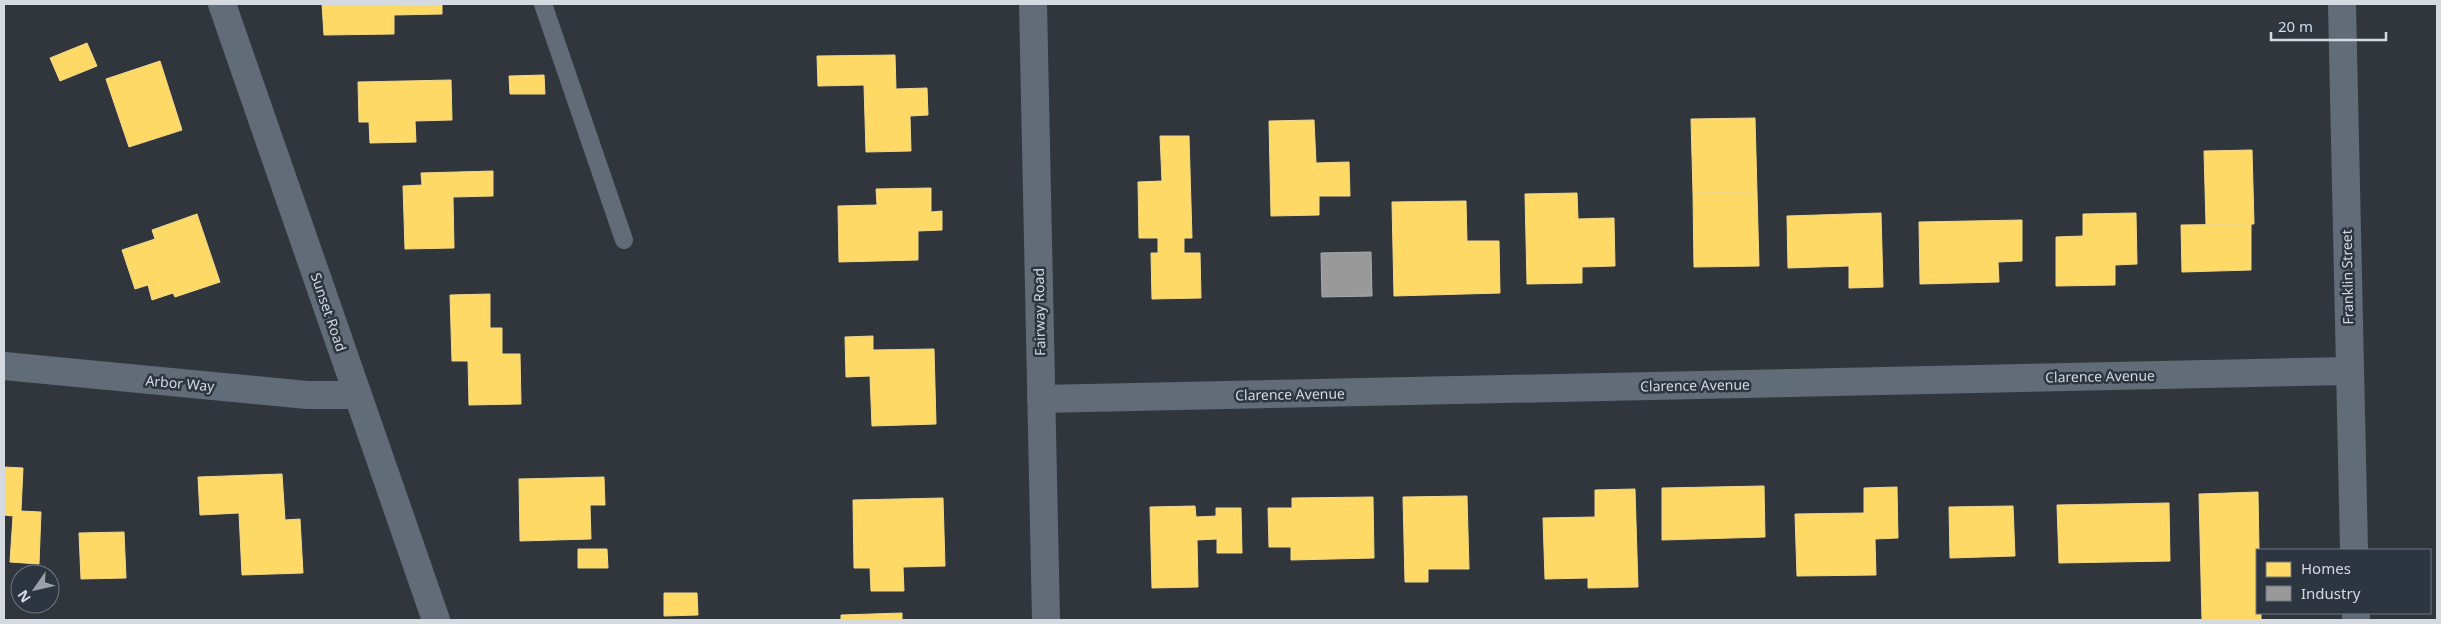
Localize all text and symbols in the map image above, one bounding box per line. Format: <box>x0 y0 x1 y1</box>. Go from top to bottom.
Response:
scale bar <box>2271 10 2386 42</box>
text: 20 m <box>2278 16 2313 36</box>
street label: Franklin Street <box>2337 229 2357 325</box>
street label: Fairway Road <box>1029 268 1049 356</box>
street label: Sunset Road <box>307 270 351 354</box>
street label: Clarence Avenue <box>2045 366 2155 386</box>
street label: Arbor Way <box>145 371 216 396</box>
street label: Clarence Avenue <box>1640 375 1750 395</box>
street label: Clarence Avenue <box>1235 384 1345 404</box>
legend <box>2256 549 2431 614</box>
text: Homes <box>2301 558 2351 578</box>
north arrow <box>10 564 60 614</box>
text: Industry <box>2301 583 2361 603</box>
text: N <box>13 587 35 607</box>

